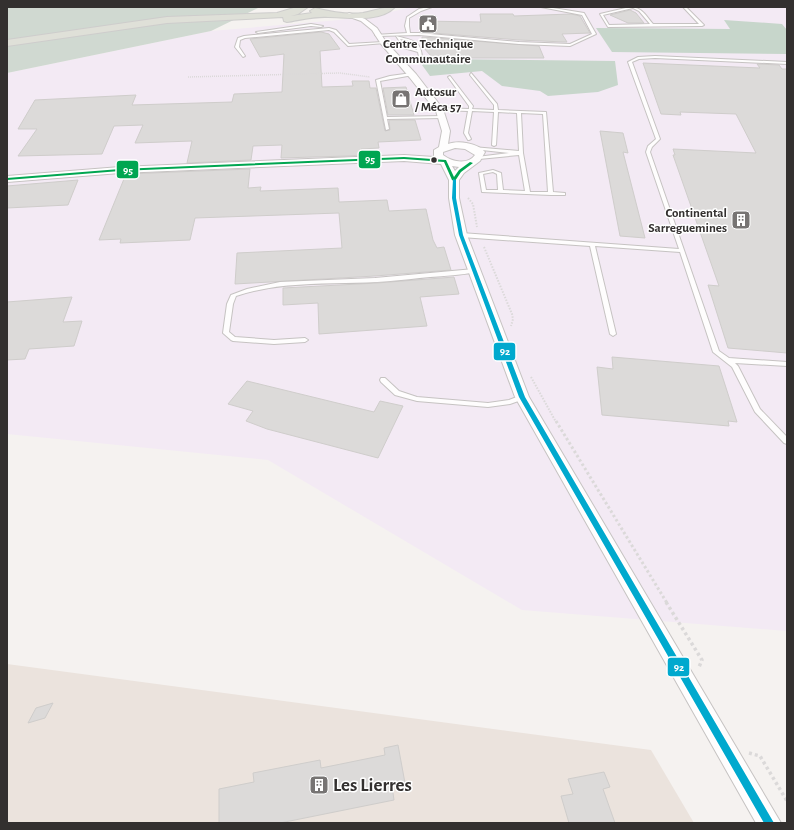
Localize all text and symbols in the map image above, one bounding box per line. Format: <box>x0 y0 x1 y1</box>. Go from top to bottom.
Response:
public building icon: Centre Technique Communautaire <box>417 13 439 35</box>
place label: Centre Technique Communautaire <box>383 38 473 66</box>
place label: Autosur / Méca 57 <box>414 86 462 114</box>
shop icon: Autosur / Méca 57 <box>390 88 412 110</box>
line badge: 95 <box>358 150 381 169</box>
text: 95 <box>365 154 375 165</box>
unlabelled marker <box>429 155 439 165</box>
line badge: 95 <box>116 160 139 179</box>
text: 95 <box>123 165 133 176</box>
place label: Continental Sarreguemines <box>648 207 727 235</box>
building icon: Continental Sarreguemines <box>730 209 752 231</box>
line badge: 92 <box>493 342 516 361</box>
text: 92 <box>500 346 510 357</box>
line badge: 92 <box>667 657 690 677</box>
text: 92 <box>674 662 684 673</box>
building icon: Les Lierres <box>308 774 330 796</box>
place label: Les Lierres <box>333 776 412 795</box>

